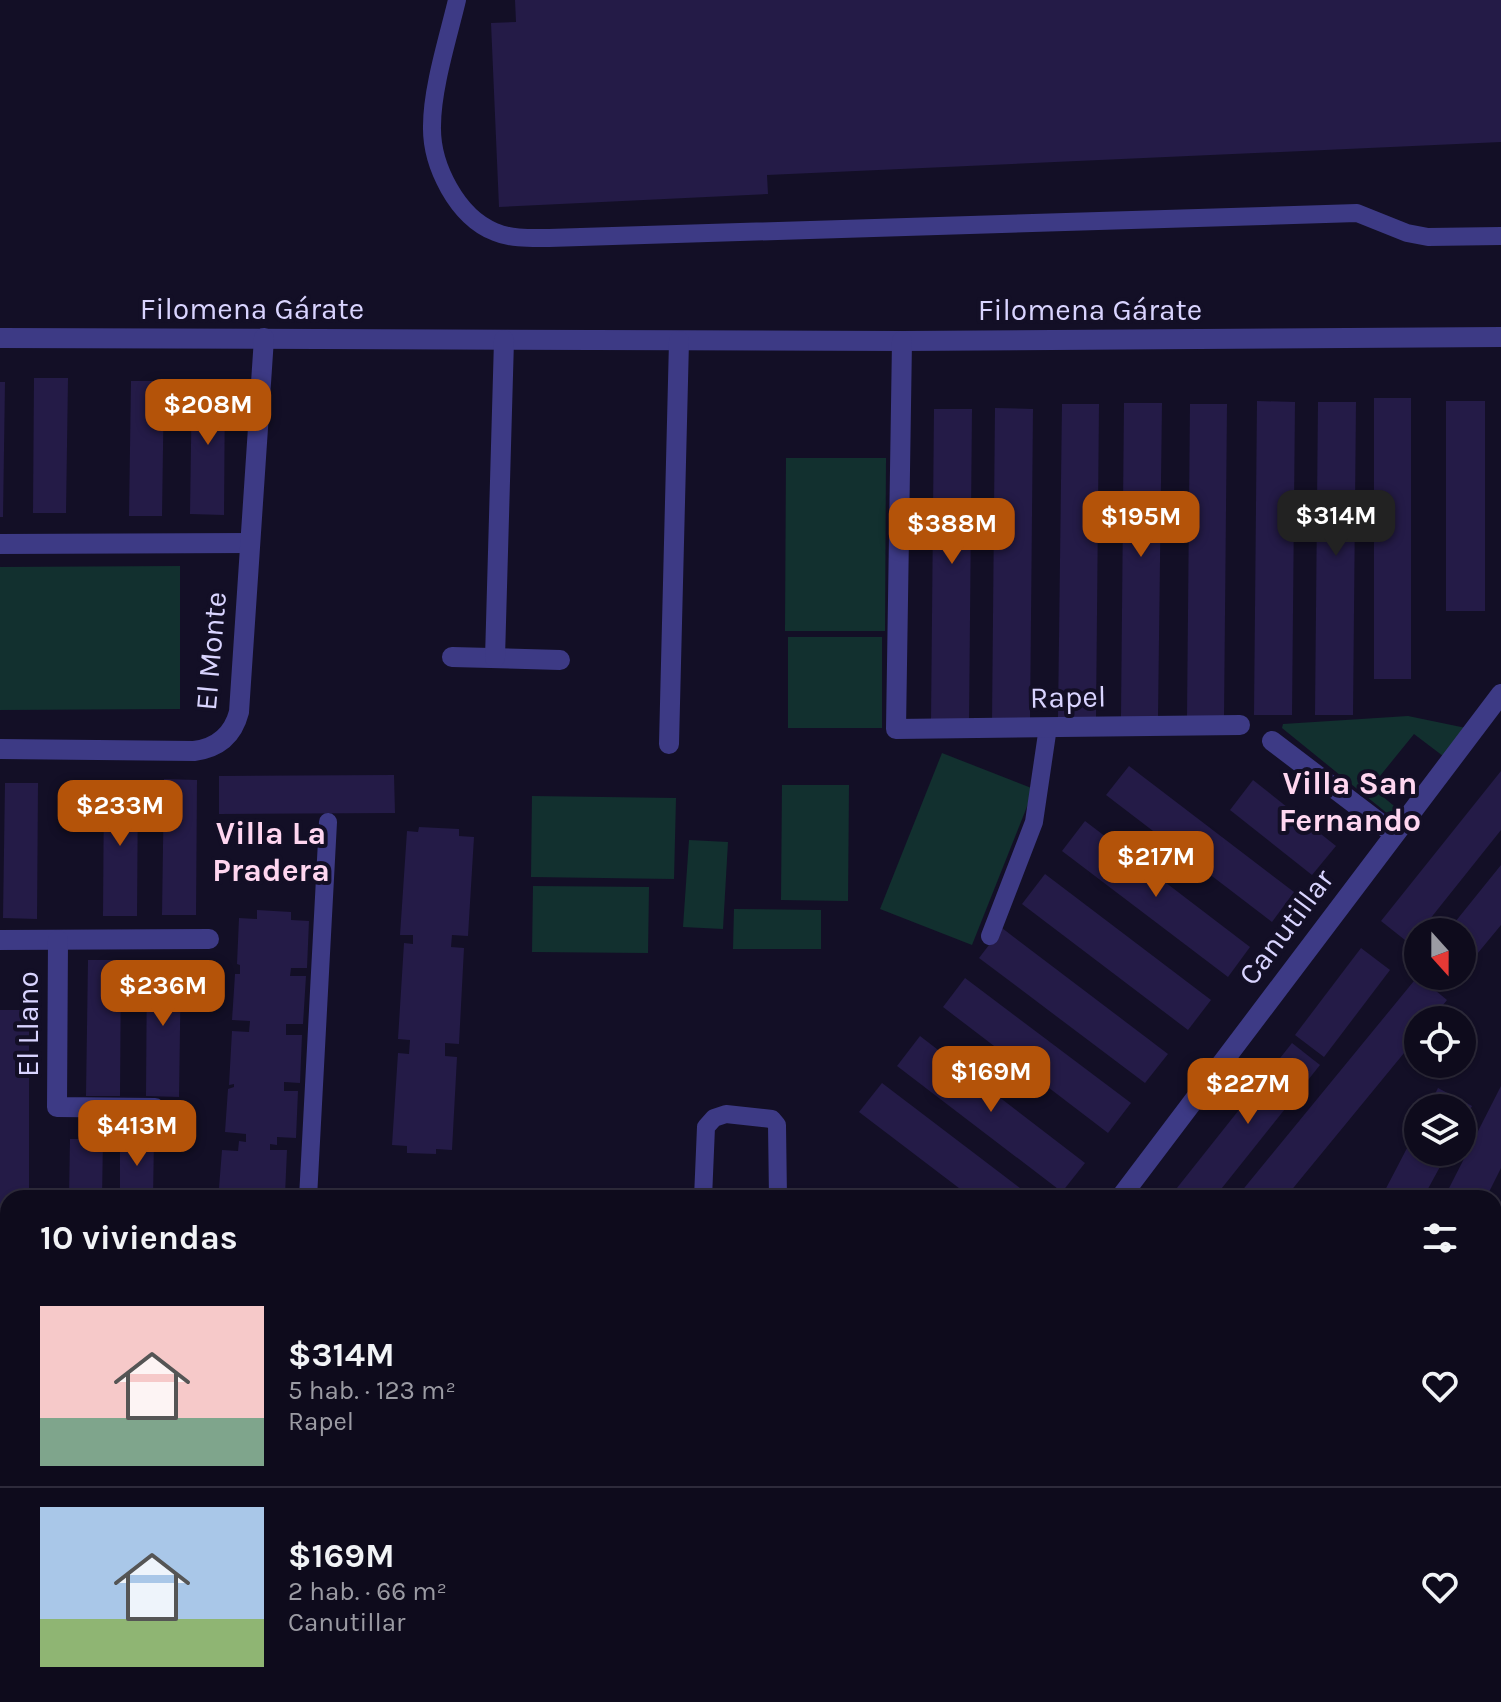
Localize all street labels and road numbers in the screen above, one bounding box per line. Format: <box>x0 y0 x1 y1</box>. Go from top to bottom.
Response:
street label: Filomena Gárate <box>140 291 364 327</box>
street label: Filomena Gárate <box>978 292 1202 328</box>
street label: El Monte <box>188 590 234 712</box>
street label: Rapel <box>1030 678 1106 716</box>
street label: Canutillar <box>1231 862 1341 992</box>
street label: El Llano <box>10 971 46 1077</box>

